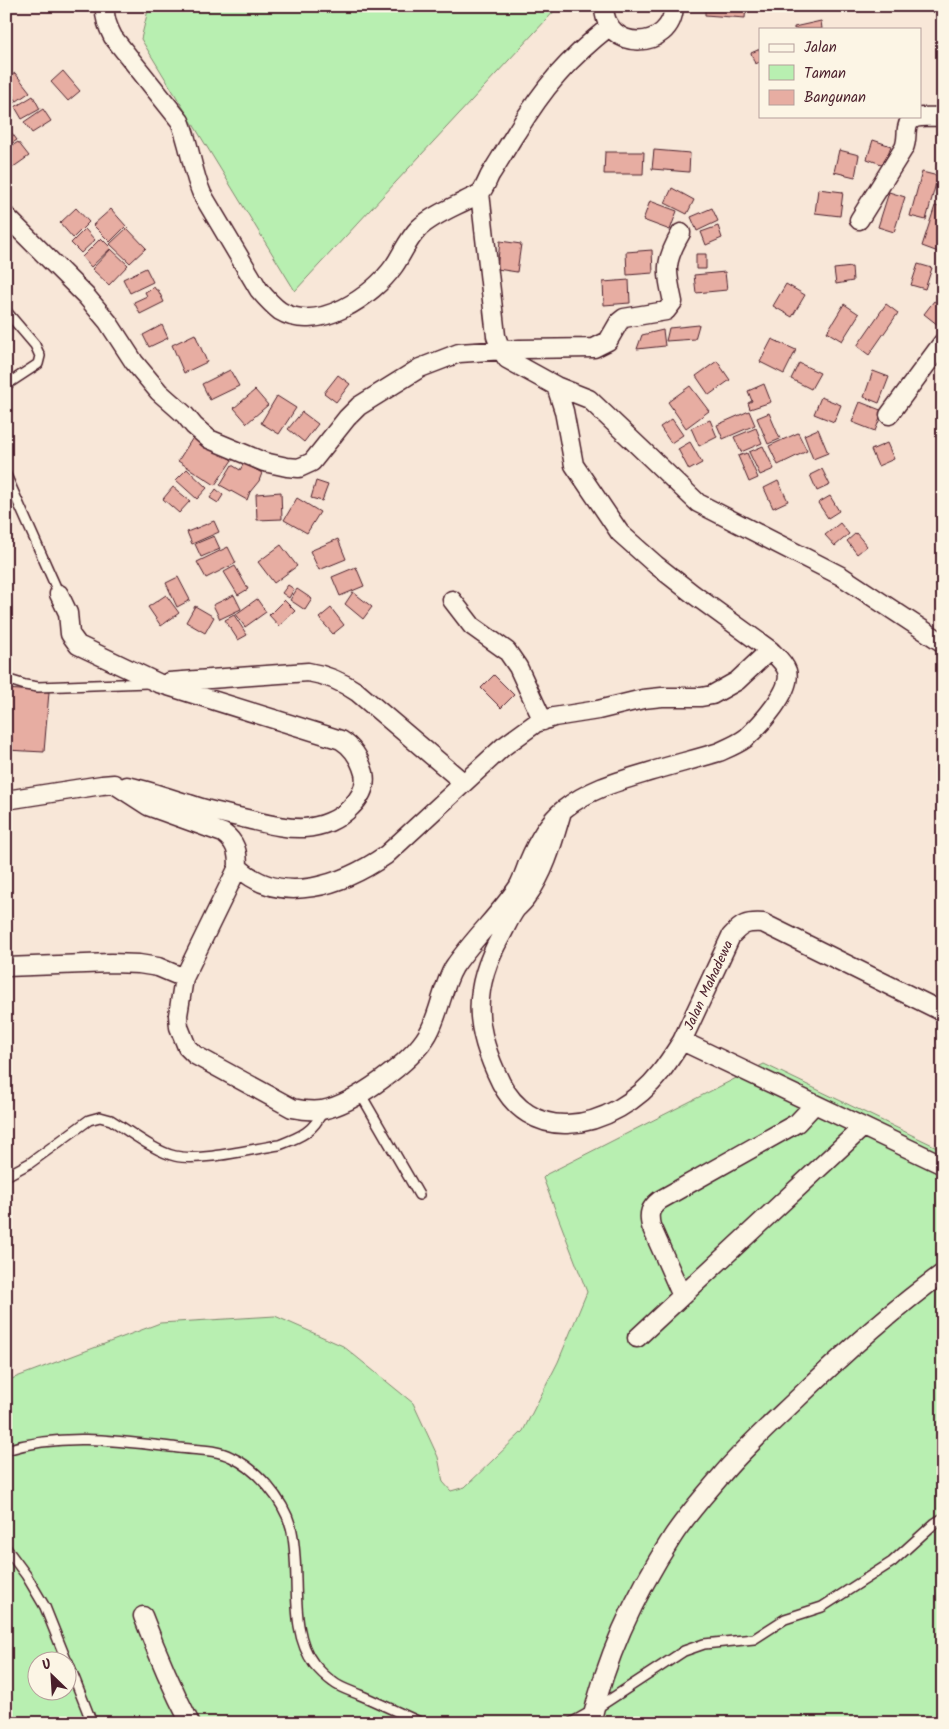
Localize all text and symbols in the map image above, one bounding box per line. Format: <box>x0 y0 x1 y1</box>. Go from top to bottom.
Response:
legend <box>759 28 922 118</box>
text: Jalan <box>804 36 837 60</box>
text: Taman <box>804 62 846 86</box>
text: Bangunan <box>804 86 866 110</box>
street label: Jalan Mahadewa <box>678 937 739 1034</box>
north arrow <box>28 1652 78 1702</box>
text: U <box>38 1653 56 1677</box>

